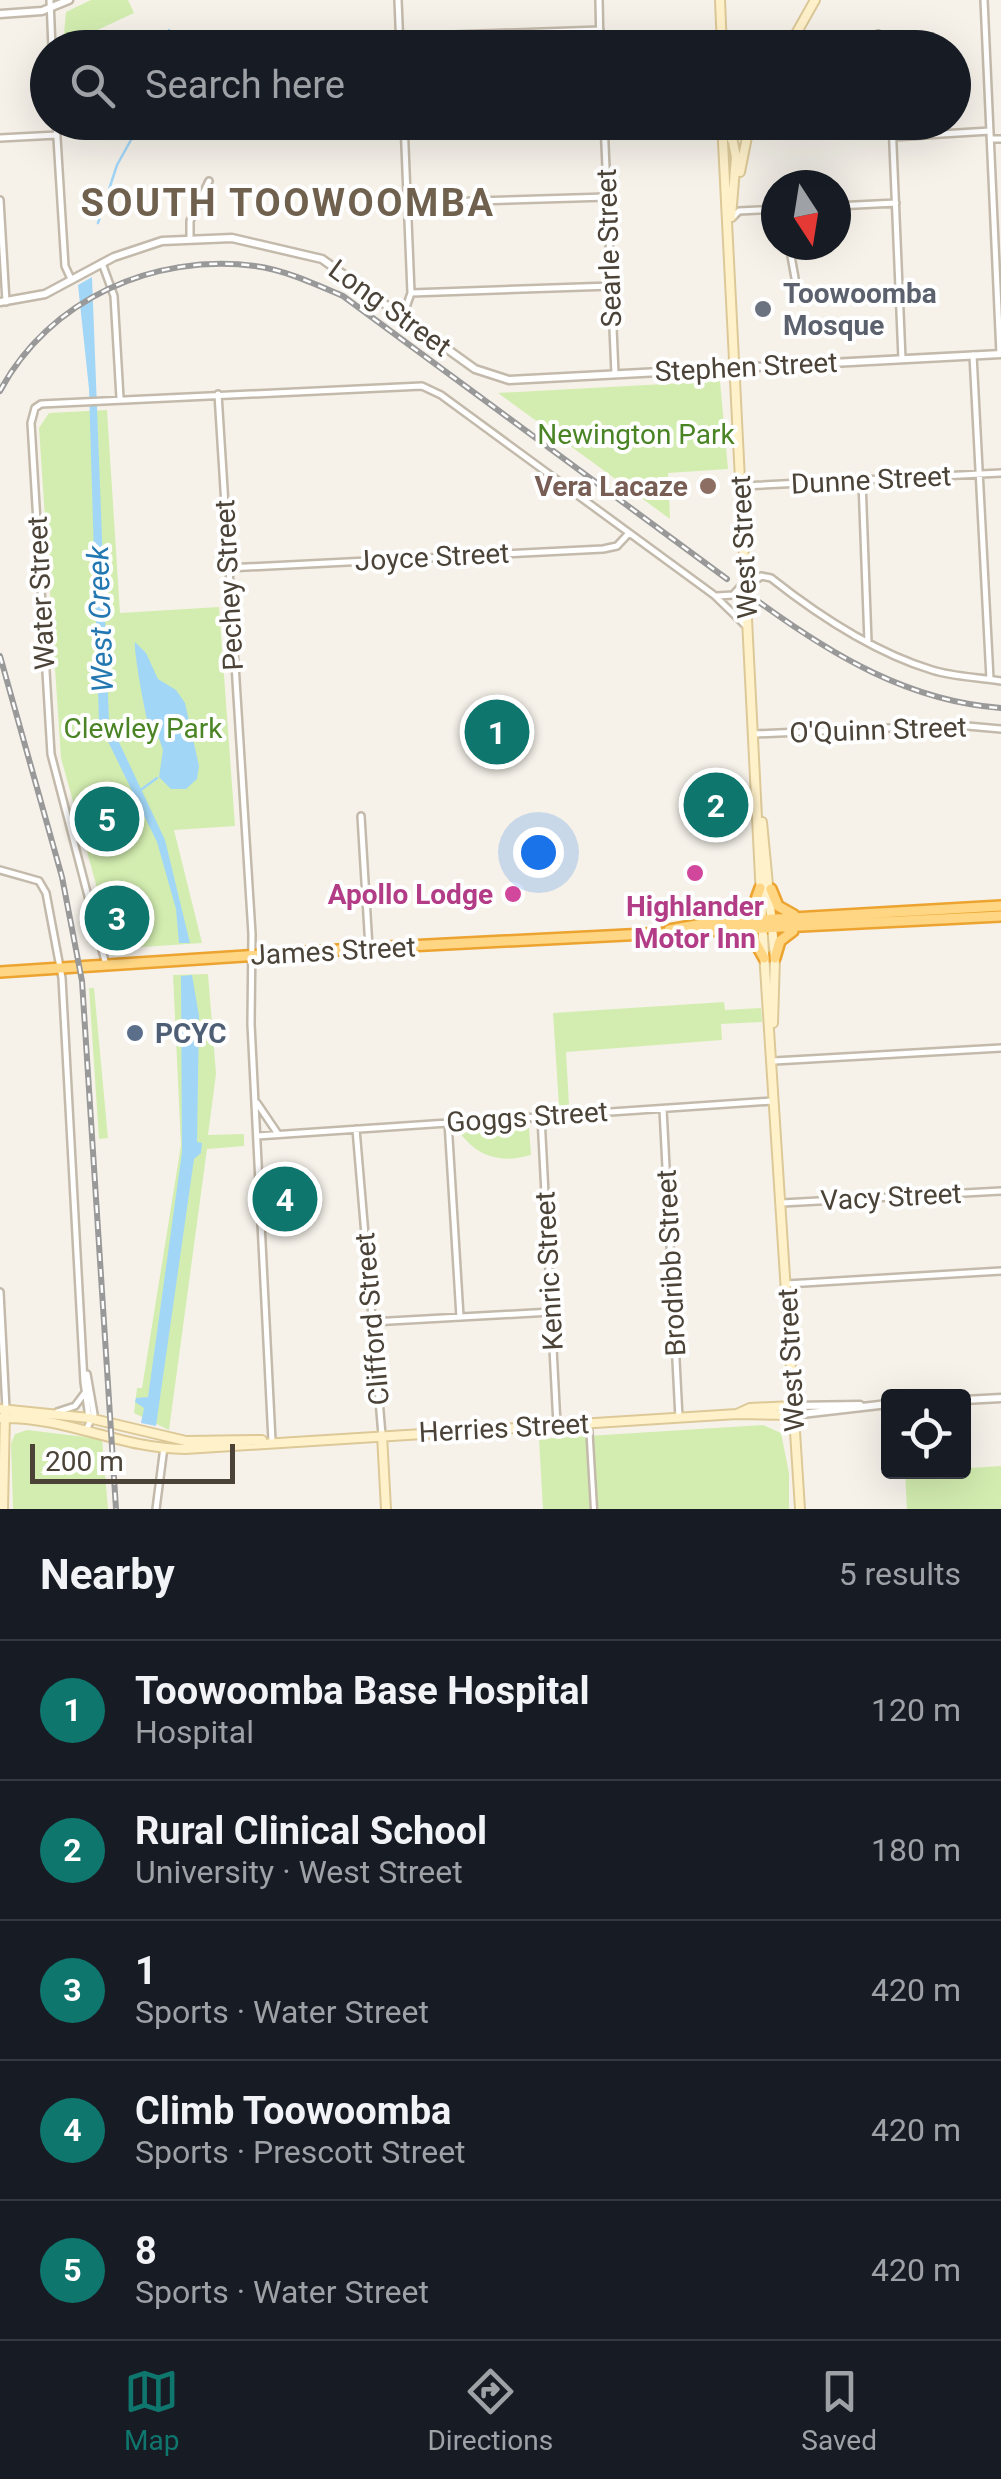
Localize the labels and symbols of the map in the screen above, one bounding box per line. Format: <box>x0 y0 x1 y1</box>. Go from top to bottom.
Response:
street label: Searle Street <box>590 168 628 328</box>
north arrow <box>761 170 851 260</box>
district label: SOUTH TOOWOOMBA <box>80 181 496 225</box>
street label: Long Street <box>322 253 458 363</box>
place label: Toowoomba Mosque <box>783 277 937 342</box>
marker: Toowoomba Mosque <box>752 298 774 320</box>
street label: Stephen Street <box>654 346 838 388</box>
park label: Newington Park <box>537 418 736 451</box>
street label: Dunne Street <box>790 459 952 501</box>
place label: Vera Lacaze <box>535 470 688 503</box>
street label: West Street <box>724 474 764 620</box>
marker: Vera Lacaze <box>697 475 719 497</box>
street label: Pechey Street <box>208 499 250 671</box>
street label: Water Street <box>20 515 62 671</box>
street label: Joyce Street <box>354 536 510 578</box>
water label: West Creek <box>80 544 120 693</box>
pin: 1 <box>464 694 530 770</box>
street label: O'Quinn Street <box>789 710 967 750</box>
park label: Clewley Park <box>63 712 223 745</box>
pin: 2 <box>684 768 748 842</box>
pin: 5 <box>74 782 140 856</box>
your location <box>513 827 564 878</box>
marker: Highlander Motor Inn <box>684 862 706 884</box>
place label: Apollo Lodge <box>328 878 493 911</box>
pin: 3 <box>84 880 150 956</box>
marker: Apollo Lodge <box>502 883 524 905</box>
place label: Highlander Motor Inn <box>626 890 764 955</box>
street label: James Street <box>250 930 416 972</box>
place label: PCYC <box>155 1017 227 1050</box>
marker: PCYC <box>124 1022 146 1044</box>
street label: Goggs Street <box>445 1095 609 1139</box>
pin: 4 <box>252 1162 318 1236</box>
street label: Brodribb Street <box>650 1169 692 1357</box>
street label: Vacy Street <box>820 1177 962 1217</box>
street label: Kenric Street <box>528 1191 570 1351</box>
street label: Clifford Street <box>348 1231 396 1407</box>
street label: West Street <box>771 1287 811 1433</box>
street label: Herries Street <box>418 1407 590 1449</box>
scale bar <box>30 1439 235 1484</box>

